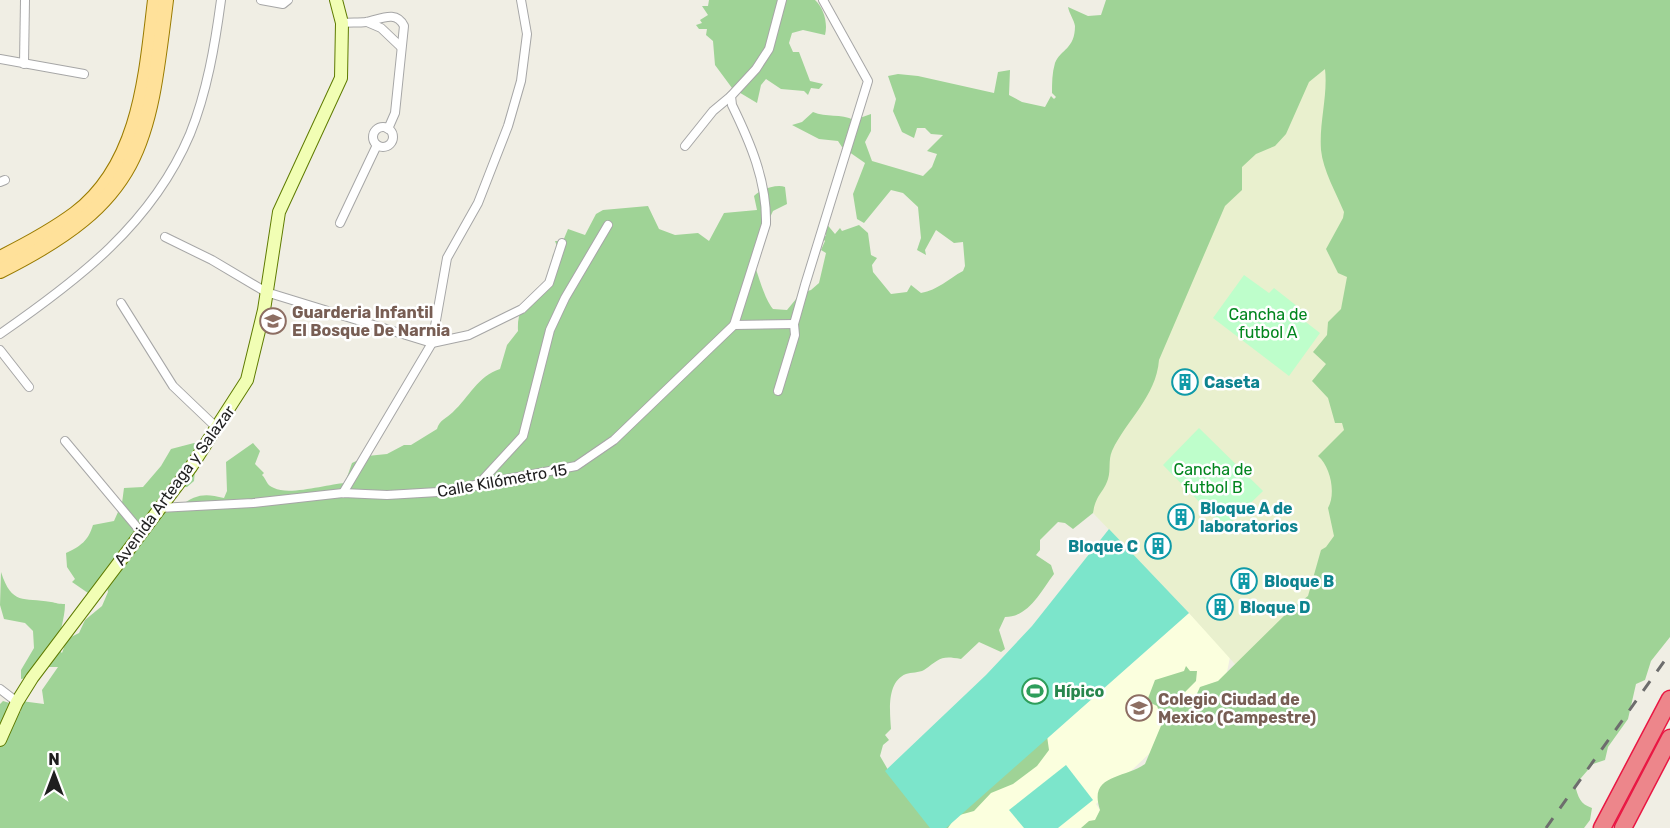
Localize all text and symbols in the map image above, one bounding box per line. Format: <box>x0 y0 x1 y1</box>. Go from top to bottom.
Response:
place label: Guarderia Infantil El Bosque De Narnia <box>292 303 450 340</box>
park label: Cancha de futbol A <box>1229 305 1308 342</box>
school or university icon: Guarderia Infantil El Bosque De Narnia <box>258 306 288 336</box>
building icon: Caseta <box>1170 367 1200 397</box>
place label: Caseta <box>1204 373 1260 392</box>
street label: Avenida Arteaga y Salazar <box>110 402 239 569</box>
street label: Calle Kilómetro 15 <box>436 460 568 501</box>
park label: Cancha de futbol B <box>1174 460 1253 497</box>
place label: Bloque A de laboratorios <box>1200 499 1298 536</box>
building icon: Bloque A de laboratorios <box>1166 502 1196 532</box>
building icon: Bloque C <box>1143 531 1173 561</box>
place label: Bloque C <box>1068 537 1138 556</box>
building icon: Bloque B <box>1229 566 1259 596</box>
place label: Bloque B <box>1264 572 1334 591</box>
building icon: Bloque D <box>1205 592 1235 622</box>
place label: Bloque D <box>1240 598 1310 617</box>
sports icon: Hípico <box>1020 676 1050 706</box>
place label: Hípico <box>1054 682 1105 701</box>
place label: Colegio Ciudad de Mexico (Campestre) <box>1158 690 1316 727</box>
school or university icon: Colegio Ciudad de Mexico (Campestre) <box>1124 693 1154 723</box>
north arrow <box>24 744 84 804</box>
text: N <box>48 750 60 769</box>

